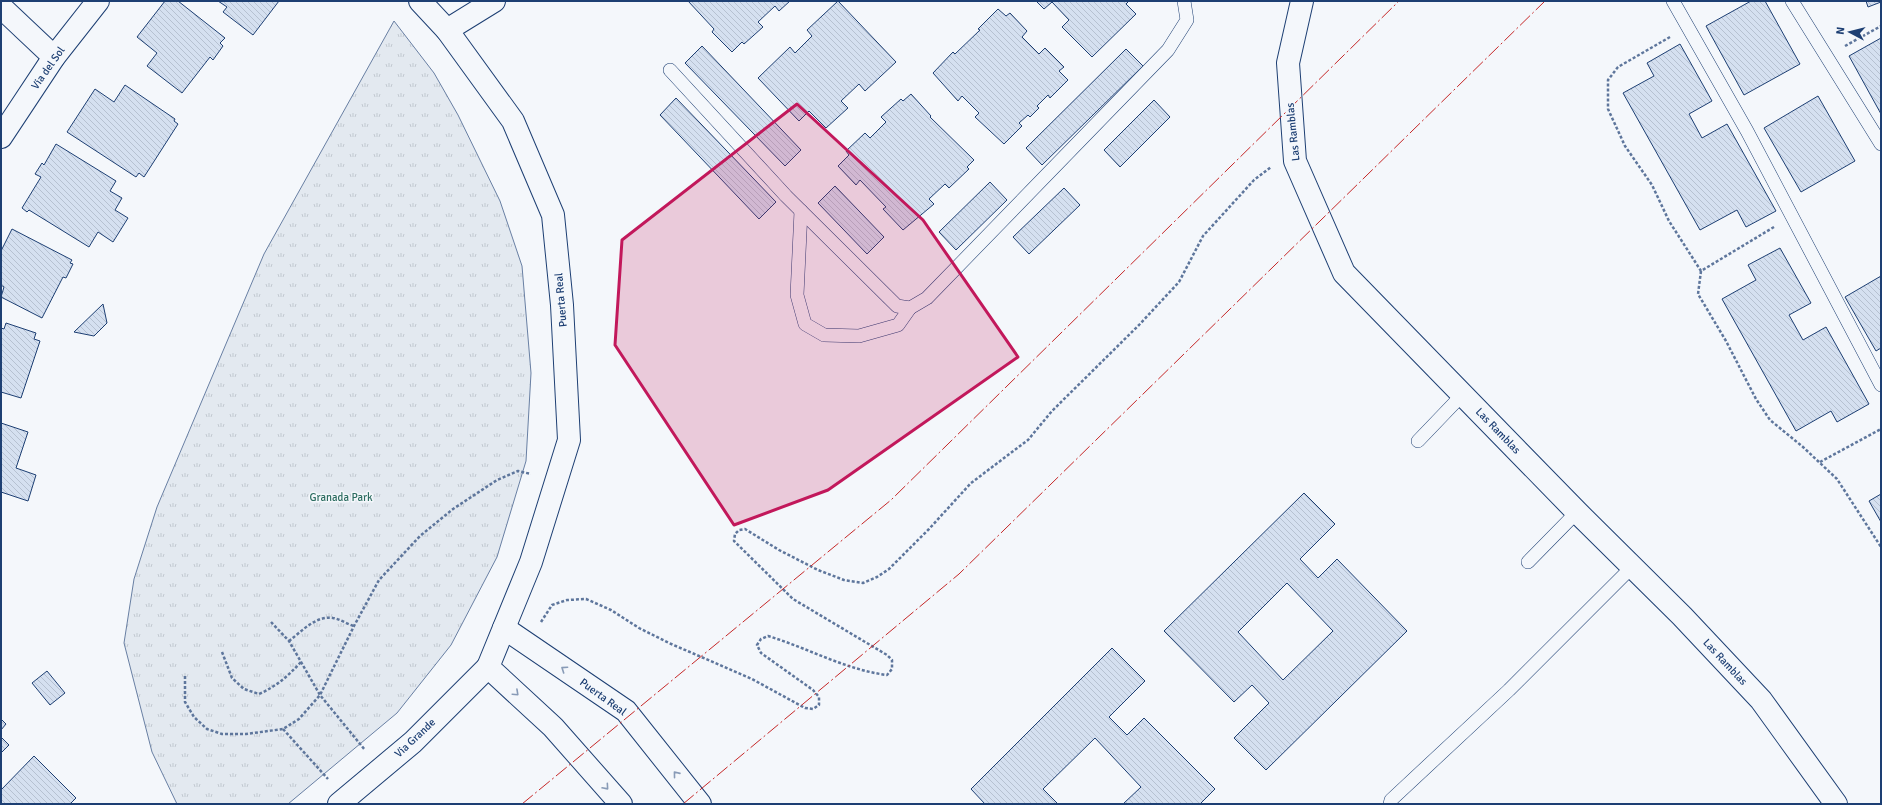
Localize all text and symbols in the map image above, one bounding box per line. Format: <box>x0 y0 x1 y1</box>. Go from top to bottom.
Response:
north arrow <box>1830 12 1870 52</box>
text: N <box>1834 26 1847 35</box>
street label: Via del Sol <box>29 44 67 92</box>
street label: Las Ramblas <box>1283 102 1303 162</box>
street label: Puerta Real <box>552 272 570 328</box>
street label: Las Ramblas <box>1473 405 1523 457</box>
park label: Granada Park <box>309 491 373 504</box>
street label: Las Ramblas <box>1700 636 1750 688</box>
one-way arrow <box>561 666 568 674</box>
street label: Puerta Real <box>577 676 629 718</box>
one-way arrow <box>512 688 519 695</box>
street label: Via Grande <box>392 716 438 760</box>
one-way arrow <box>673 771 680 778</box>
one-way arrow <box>601 782 609 790</box>

